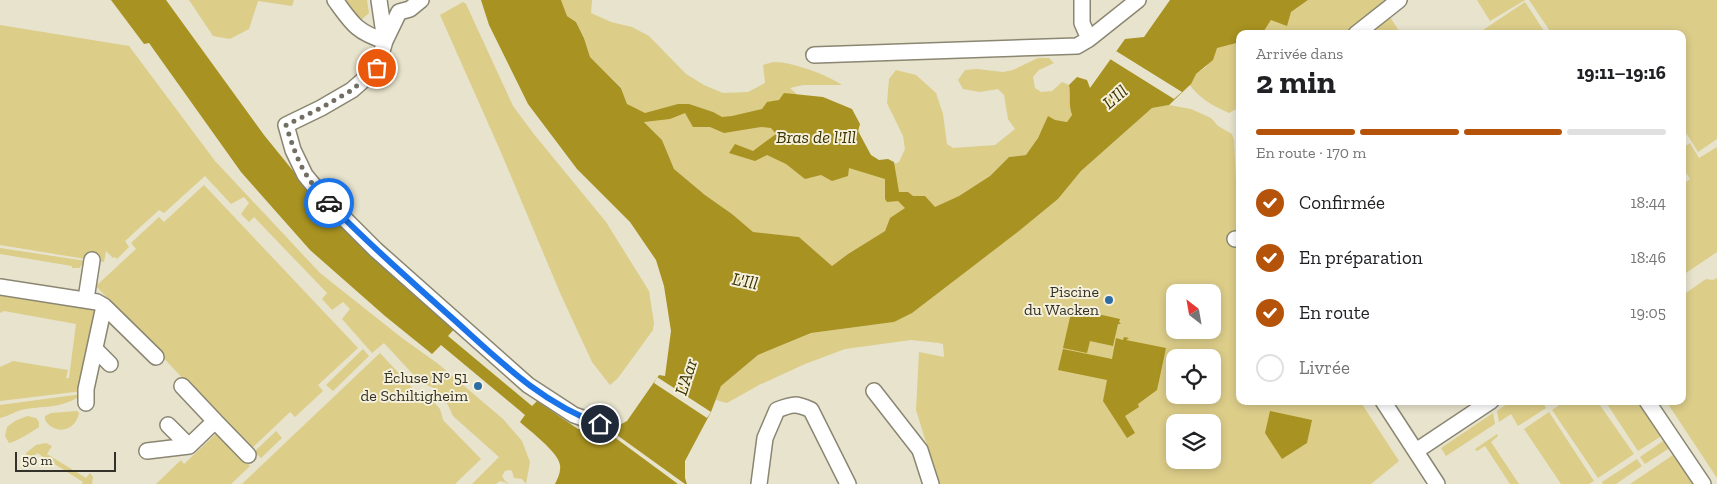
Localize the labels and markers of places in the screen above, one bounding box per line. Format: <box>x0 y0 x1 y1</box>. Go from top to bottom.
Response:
pin <box>356 47 398 89</box>
place label: Piscine du Wacken <box>1024 282 1100 319</box>
marker: Piscine du Wacken <box>1103 294 1115 306</box>
place label: Écluse N° 51 de Schiltigheim <box>360 368 468 405</box>
marker: Écluse N° 51 de Schiltigheim <box>472 380 484 392</box>
pin <box>579 403 621 445</box>

